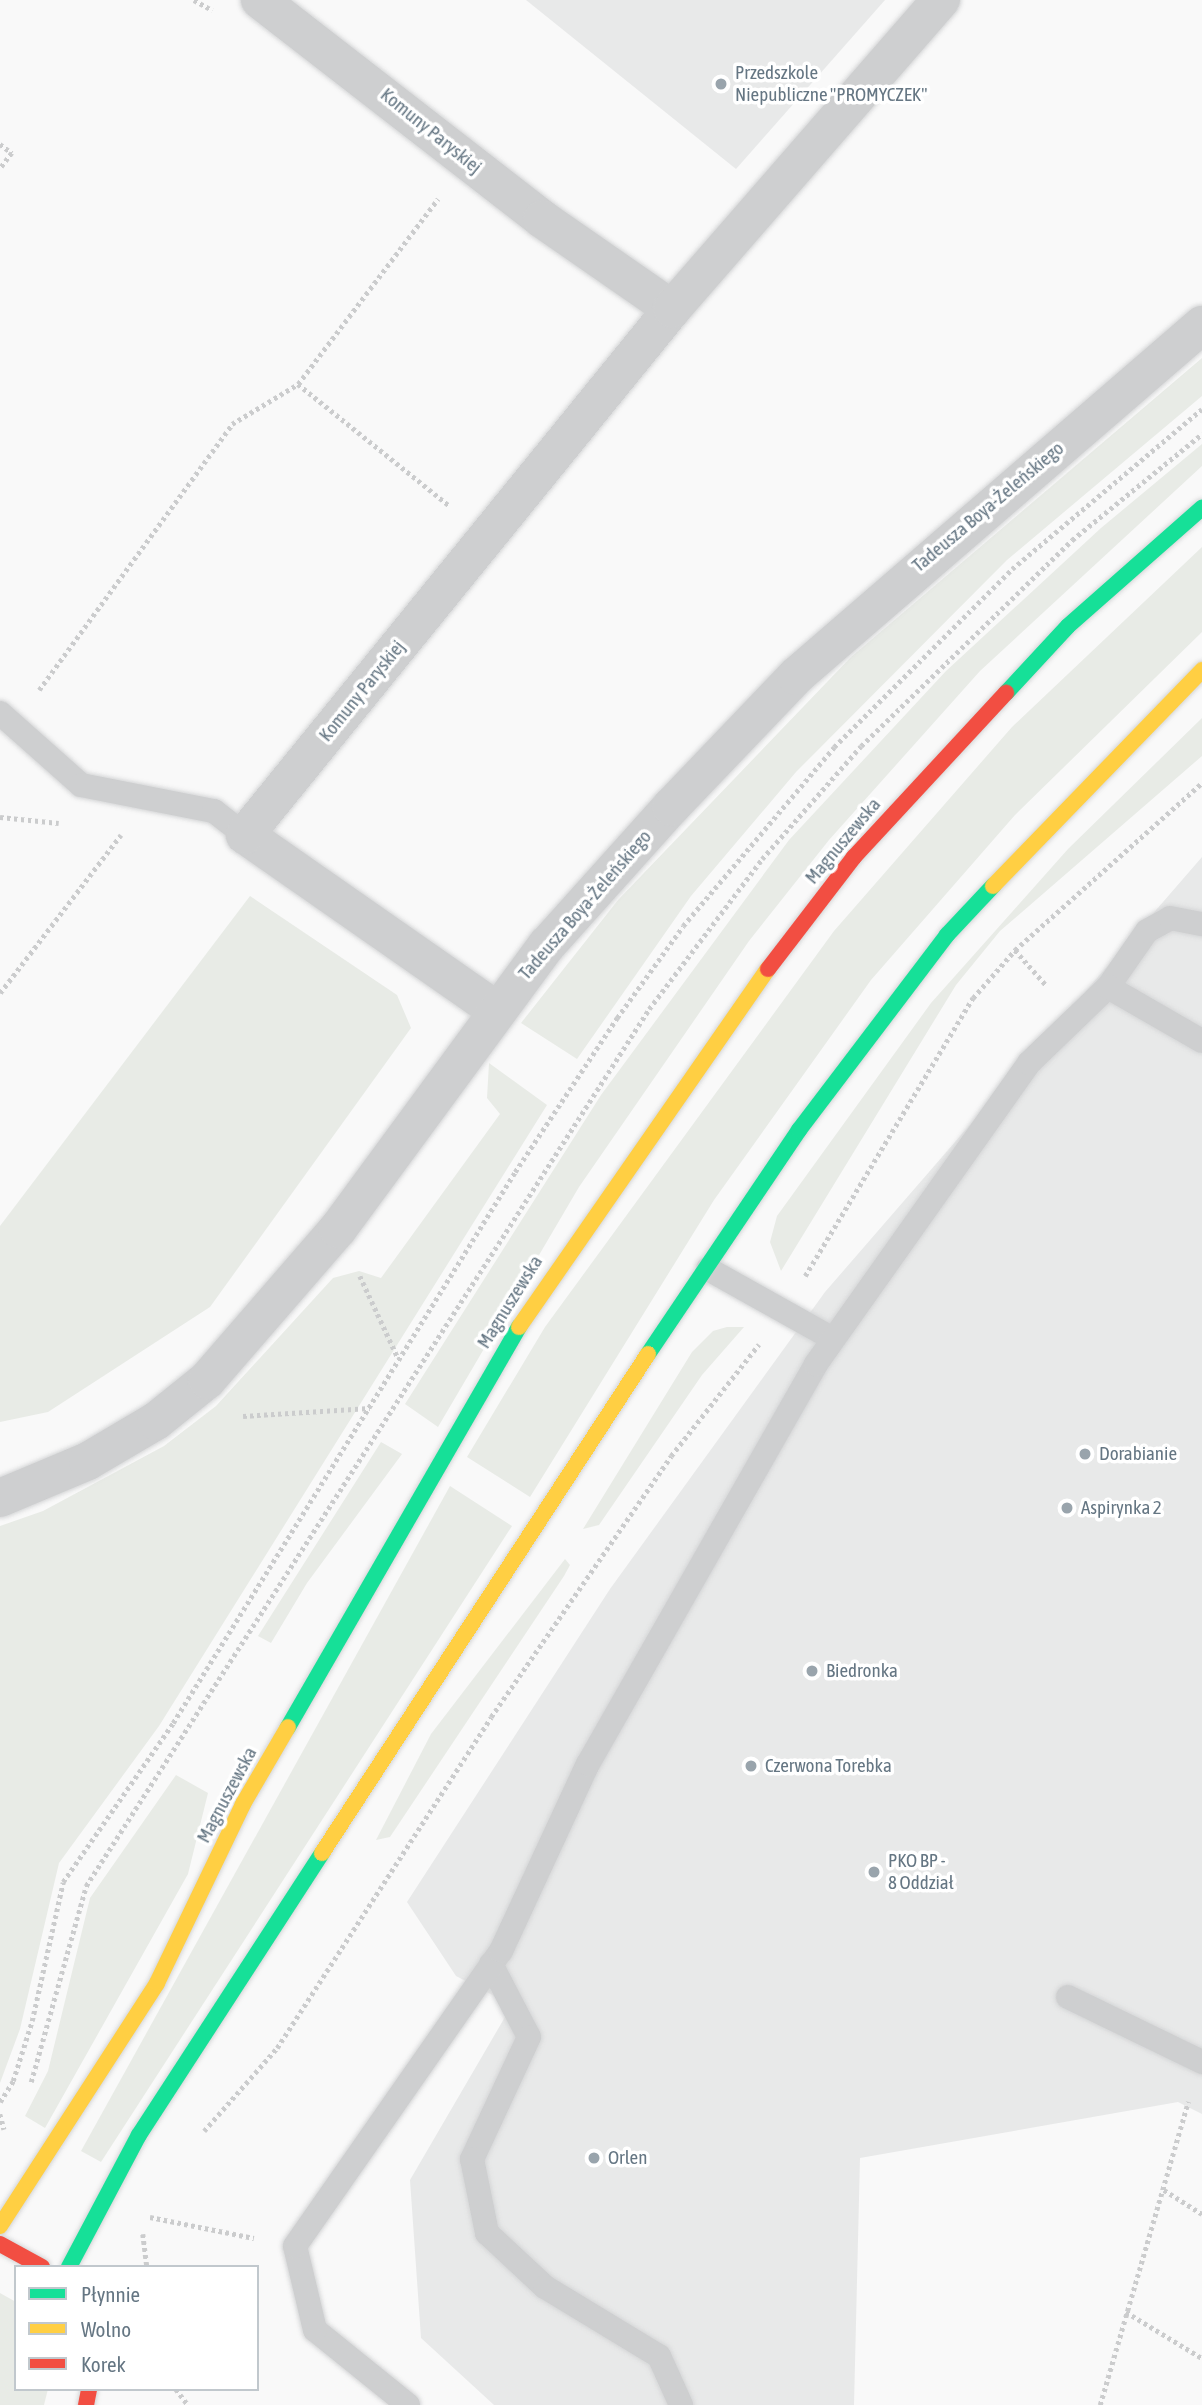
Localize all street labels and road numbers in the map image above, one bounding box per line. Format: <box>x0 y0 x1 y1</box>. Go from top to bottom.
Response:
street label: Komuny Paryskiej <box>376 83 486 179</box>
street label: Tadeusza Boya-Żeleńskiego <box>908 437 1068 577</box>
street label: Komuny Paryskiej <box>314 636 410 746</box>
street label: Magnuszewska <box>800 793 886 889</box>
street label: Tadeusza Boya-Żeleńskiego <box>514 826 656 984</box>
street label: Magnuszewska <box>472 1251 548 1353</box>
street label: Magnuszewska <box>192 1743 262 1847</box>

